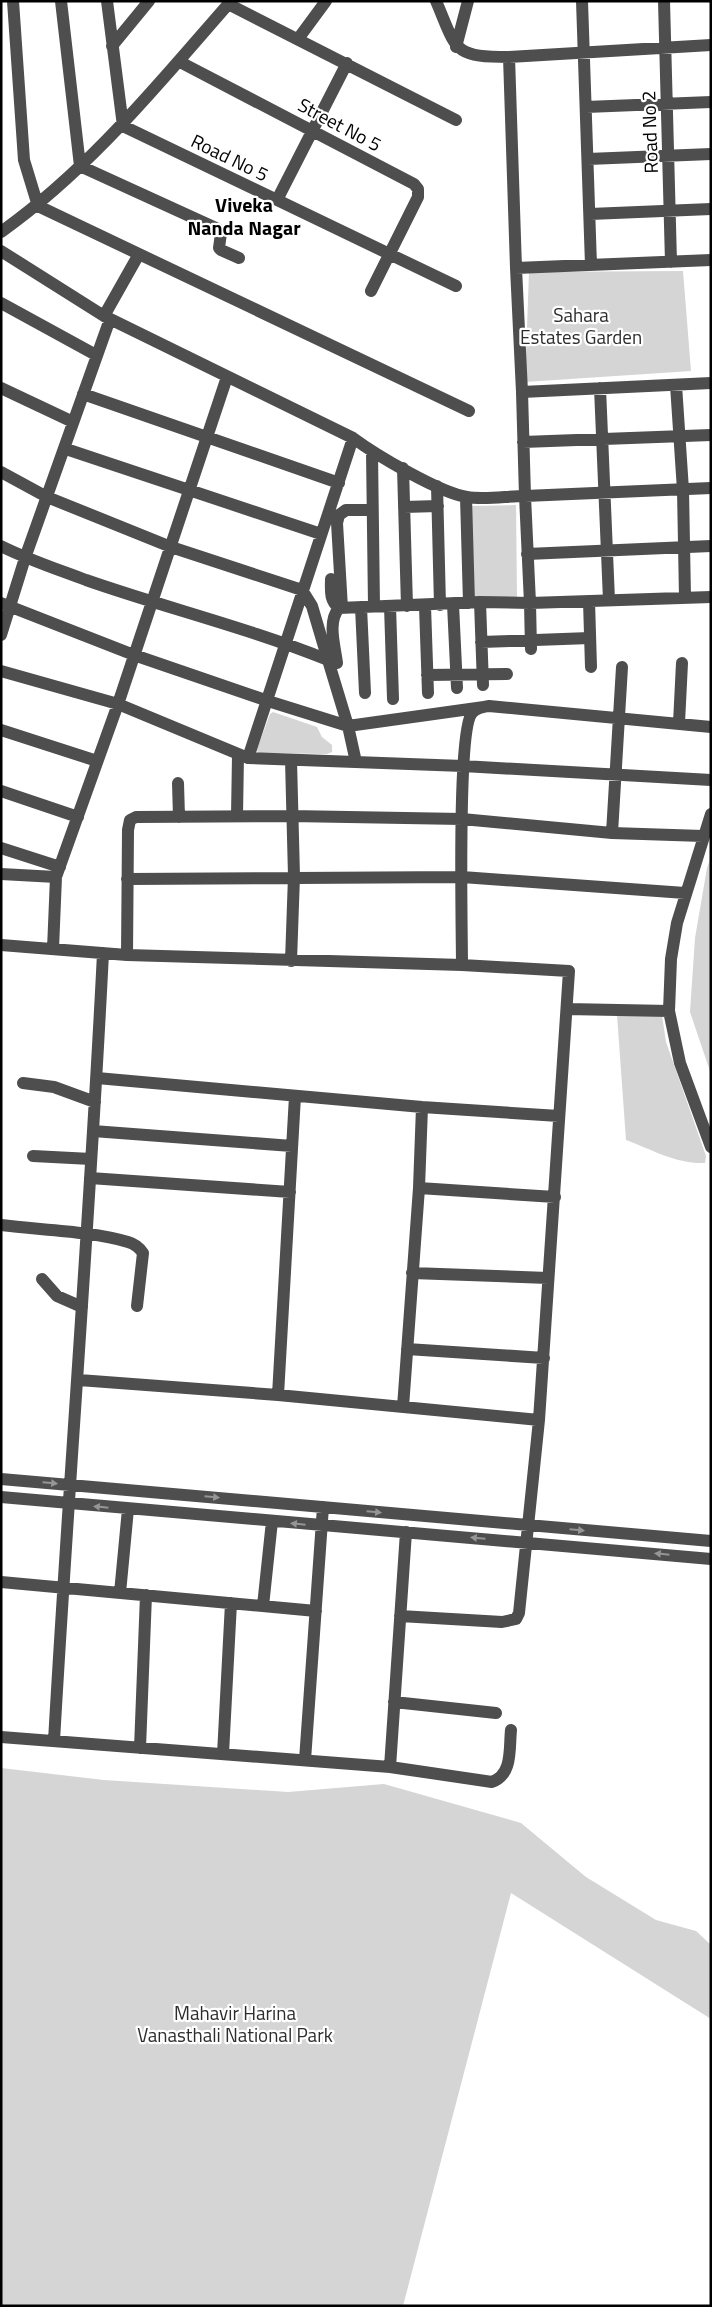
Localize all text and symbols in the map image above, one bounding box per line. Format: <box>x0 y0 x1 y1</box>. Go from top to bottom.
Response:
street label: Street No 5 <box>293 90 387 158</box>
street label: Road No 2 <box>633 90 665 174</box>
street label: Road No 5 <box>186 126 274 188</box>
district label: Viveka Nanda Nagar <box>187 189 301 243</box>
park label: Sahara Estates Garden <box>520 300 642 351</box>
one-way arrow <box>42 1479 58 1487</box>
one-way arrow <box>204 1493 220 1501</box>
one-way arrow <box>93 1502 109 1510</box>
one-way arrow <box>366 1508 382 1516</box>
one-way arrow <box>290 1520 306 1528</box>
one-way arrow <box>569 1527 585 1535</box>
one-way arrow <box>469 1534 485 1542</box>
one-way arrow <box>654 1550 670 1558</box>
park label: Mahavir Harina Vanasthali National Park <box>137 1998 333 2049</box>

